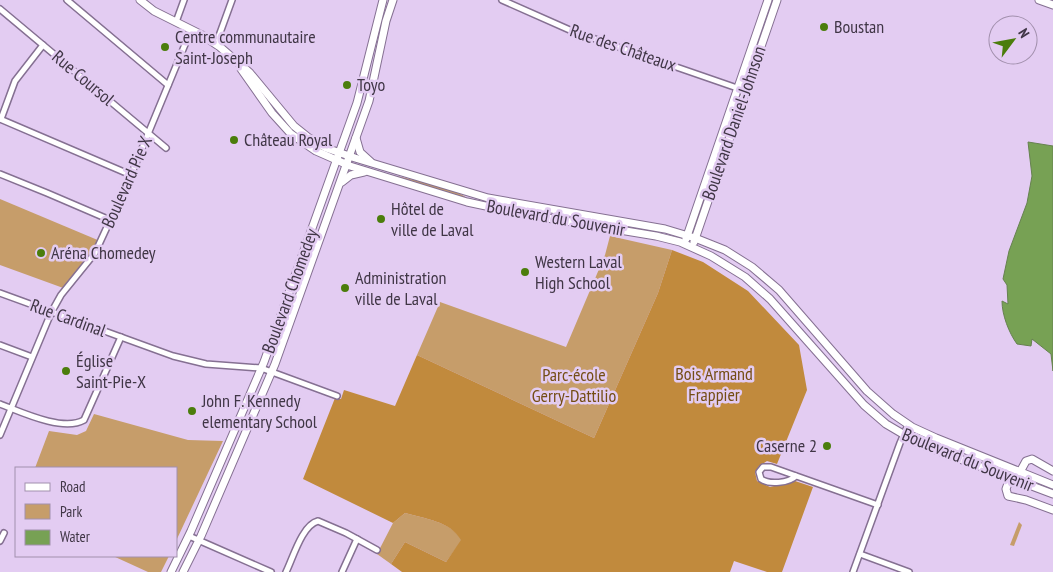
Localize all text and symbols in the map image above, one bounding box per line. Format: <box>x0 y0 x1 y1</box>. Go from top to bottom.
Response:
place label: Boustan <box>834 15 884 38</box>
north arrow <box>988 15 1038 65</box>
street label: Rue des Châteaux <box>567 19 680 77</box>
marker: Boustan <box>818 21 830 33</box>
place label: Centre communautaire Saint-Joseph <box>175 25 316 69</box>
text: N <box>1014 25 1034 41</box>
marker: Centre communautaire Saint-Joseph <box>159 41 171 53</box>
street label: Boulevard Daniel-Johnson <box>696 43 771 203</box>
street label: Rue Coursol <box>48 45 120 111</box>
place label: Toyo <box>357 73 386 96</box>
marker: Toyo <box>341 79 353 91</box>
place label: Château Royal <box>244 128 333 151</box>
street label: Boulevard Pie X <box>96 132 157 231</box>
marker: Château Royal <box>228 134 240 146</box>
street label: Boulevard du Souvenir <box>485 194 627 241</box>
place label: Hôtel de ville de Laval <box>391 197 474 241</box>
marker: Hôtel de ville de Laval <box>375 213 387 225</box>
street label: Boulevard Chomedey <box>256 225 323 356</box>
place label: Aréna Chomedey <box>51 241 156 264</box>
marker: Aréna Chomedey <box>35 247 47 259</box>
place label: Western Laval High School <box>535 250 622 294</box>
place label: Administration ville de Laval <box>355 266 446 310</box>
marker: Western Laval High School <box>519 266 531 278</box>
marker: Administration ville de Laval <box>339 282 351 294</box>
street label: Rue Cardinal <box>27 293 110 342</box>
place label: Église Saint-Pie-X <box>76 349 146 393</box>
park label: Bois Armand Frappier <box>675 362 753 406</box>
park label: Parc-école Gerry-Dattilio <box>532 363 616 407</box>
marker: Église Saint-Pie-X <box>60 365 72 377</box>
place label: John F. Kennedy elementary School <box>201 389 318 433</box>
marker: John F. Kennedy elementary School <box>186 405 198 417</box>
street label: Boulevard du Souvenir <box>899 423 1037 496</box>
place label: Caserne 2 <box>756 434 817 457</box>
marker: Caserne 2 <box>821 440 833 452</box>
legend <box>15 467 178 557</box>
text: Road <box>60 477 86 496</box>
text: Park <box>60 502 82 521</box>
text: Water <box>60 527 91 546</box>

